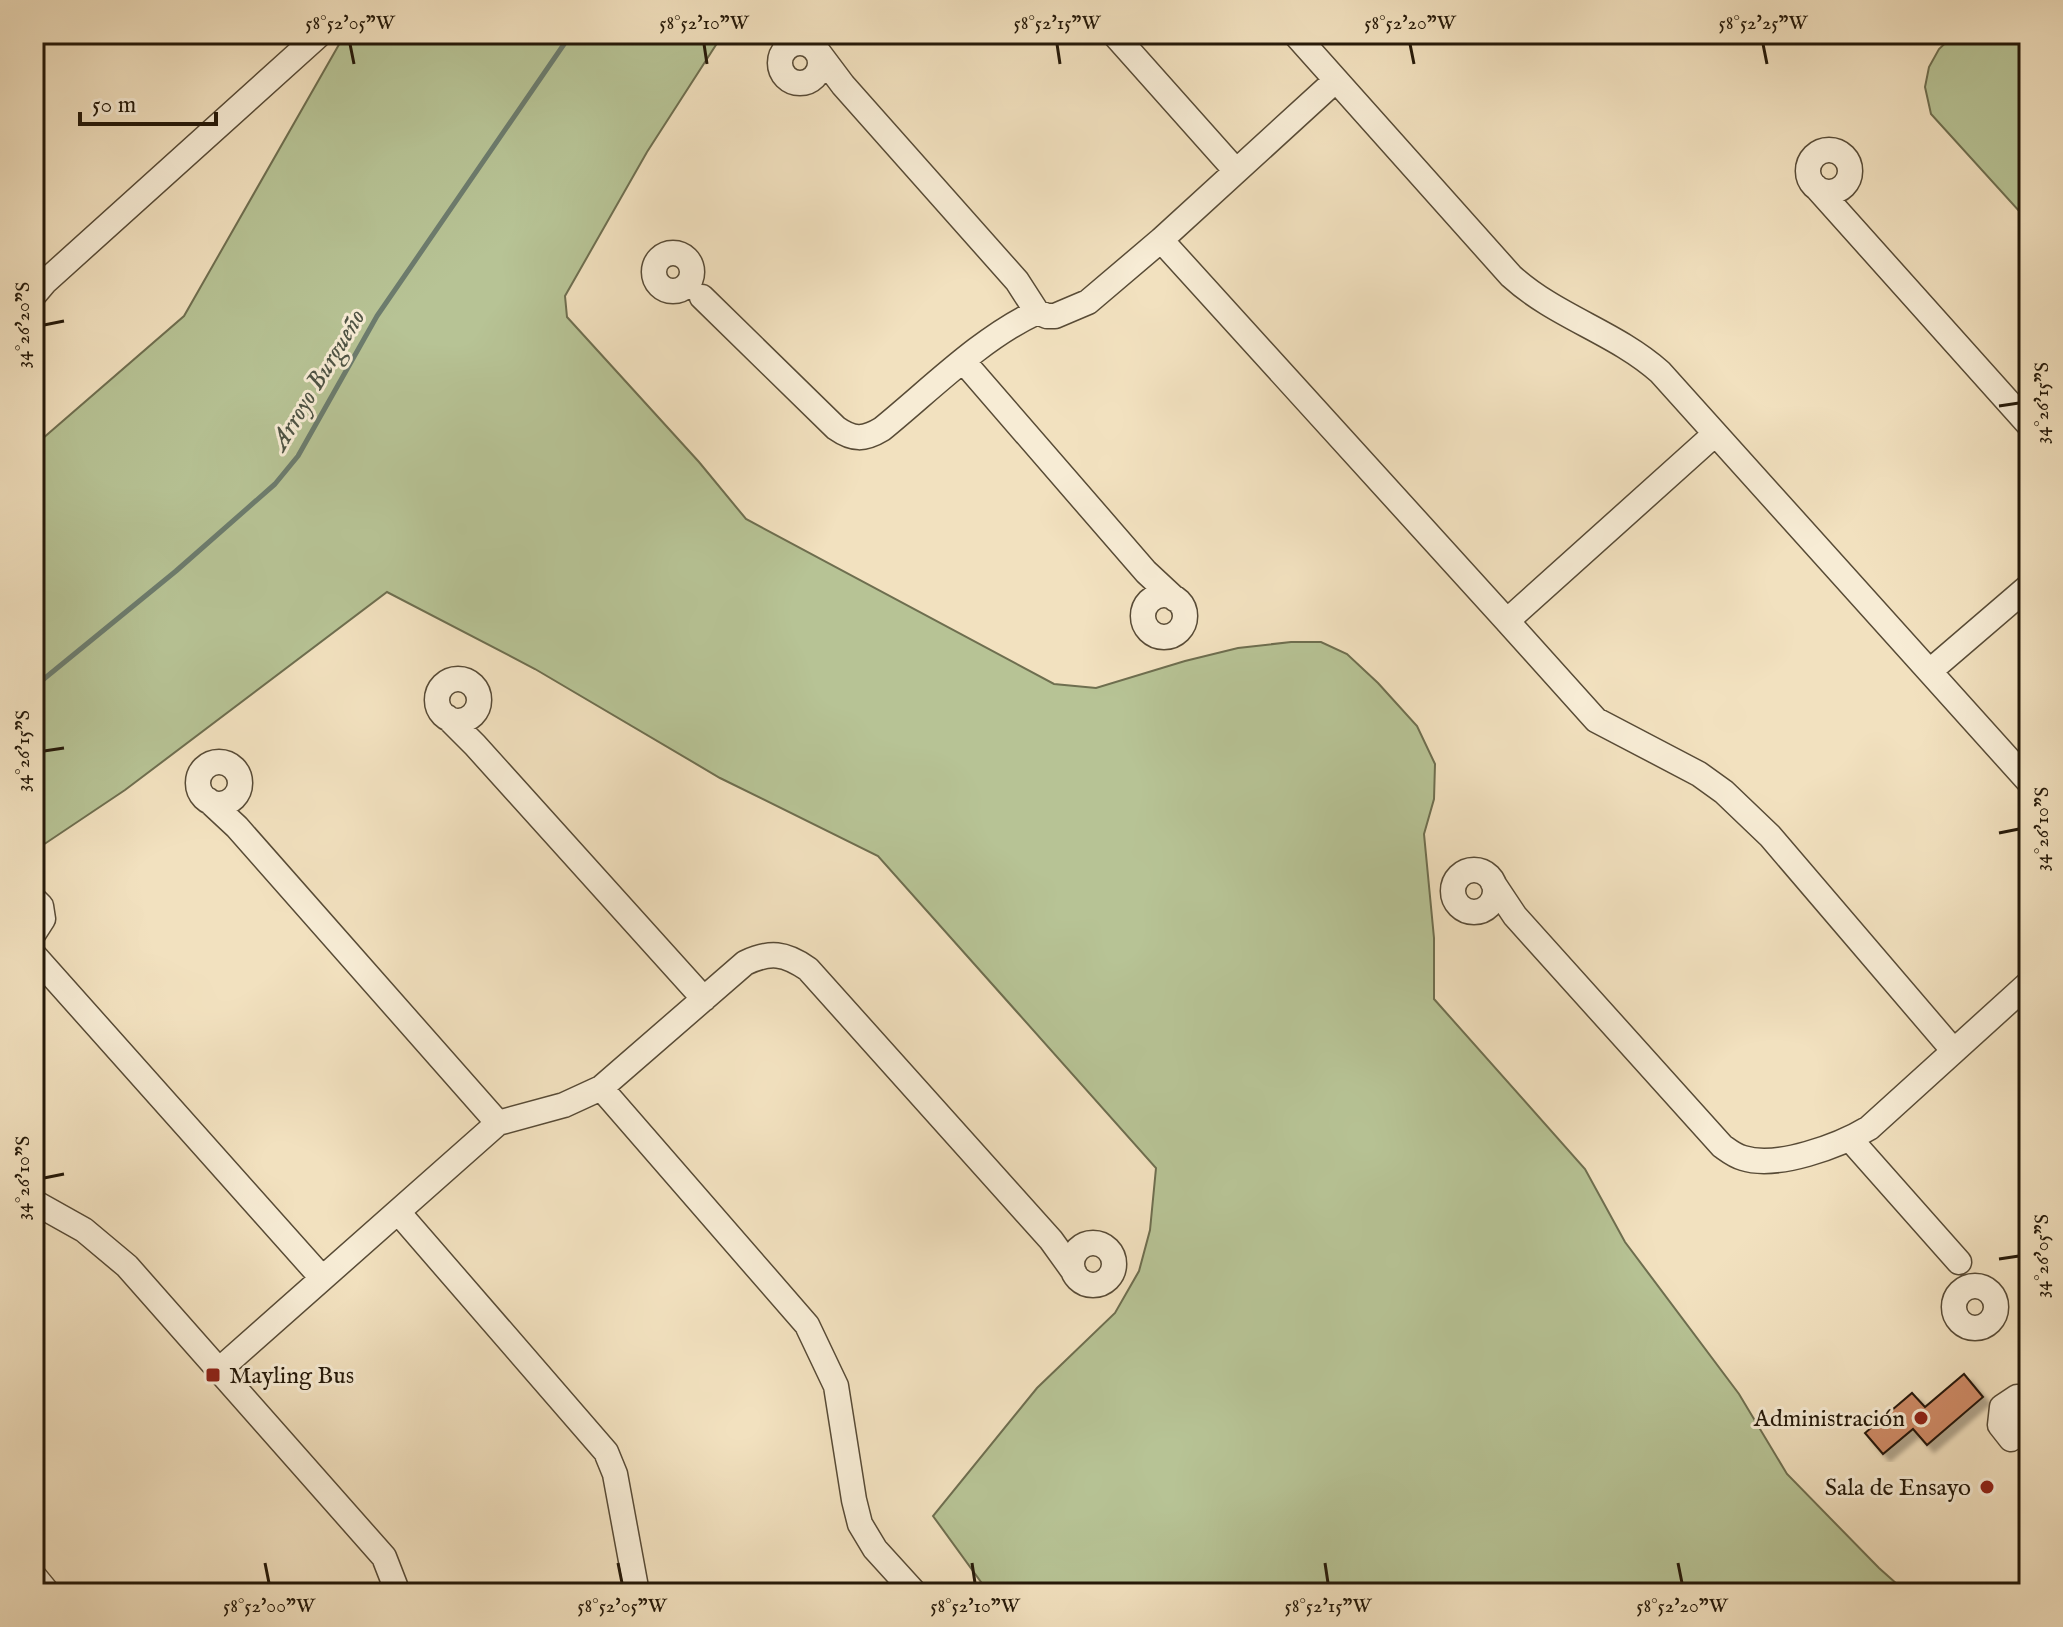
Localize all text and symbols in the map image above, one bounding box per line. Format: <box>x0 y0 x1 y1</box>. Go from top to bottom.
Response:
text: 58°52'05"W <box>305 11 396 36</box>
text: 58°52'10"W <box>659 11 750 36</box>
text: 58°52'15"W <box>1013 11 1102 36</box>
text: 58°52'20"W <box>1364 11 1457 36</box>
text: 58°52'25"W <box>1718 11 1808 36</box>
scale bar <box>80 76 216 126</box>
text: 50 m <box>92 90 136 121</box>
text: 34°26'20"S <box>11 282 36 368</box>
water label: Arroyo Burgueño <box>262 303 374 459</box>
text: 34°26'15"S <box>2030 362 2055 444</box>
text: 34°26'15"S <box>11 710 36 792</box>
text: 34°26'10"S <box>2030 787 2055 871</box>
text: 34°26'10"S <box>11 1136 36 1220</box>
text: 34°26'05"S <box>2030 1214 2055 1298</box>
place label: Mayling Bus <box>229 1361 354 1392</box>
marker: Mayling Bus <box>204 1366 222 1384</box>
place label: Administración <box>1753 1404 1905 1435</box>
marker: Administración <box>1912 1409 1930 1427</box>
place label: Sala de Ensayo <box>1825 1473 1971 1504</box>
marker: Sala de Ensayo <box>1978 1478 1996 1496</box>
text: 58°52'00"W <box>223 1594 316 1619</box>
text: 58°52'05"W <box>577 1594 668 1619</box>
text: 58°52'10"W <box>930 1594 1021 1619</box>
text: 58°52'15"W <box>1284 1594 1373 1619</box>
text: 58°52'20"W <box>1636 1594 1729 1619</box>

